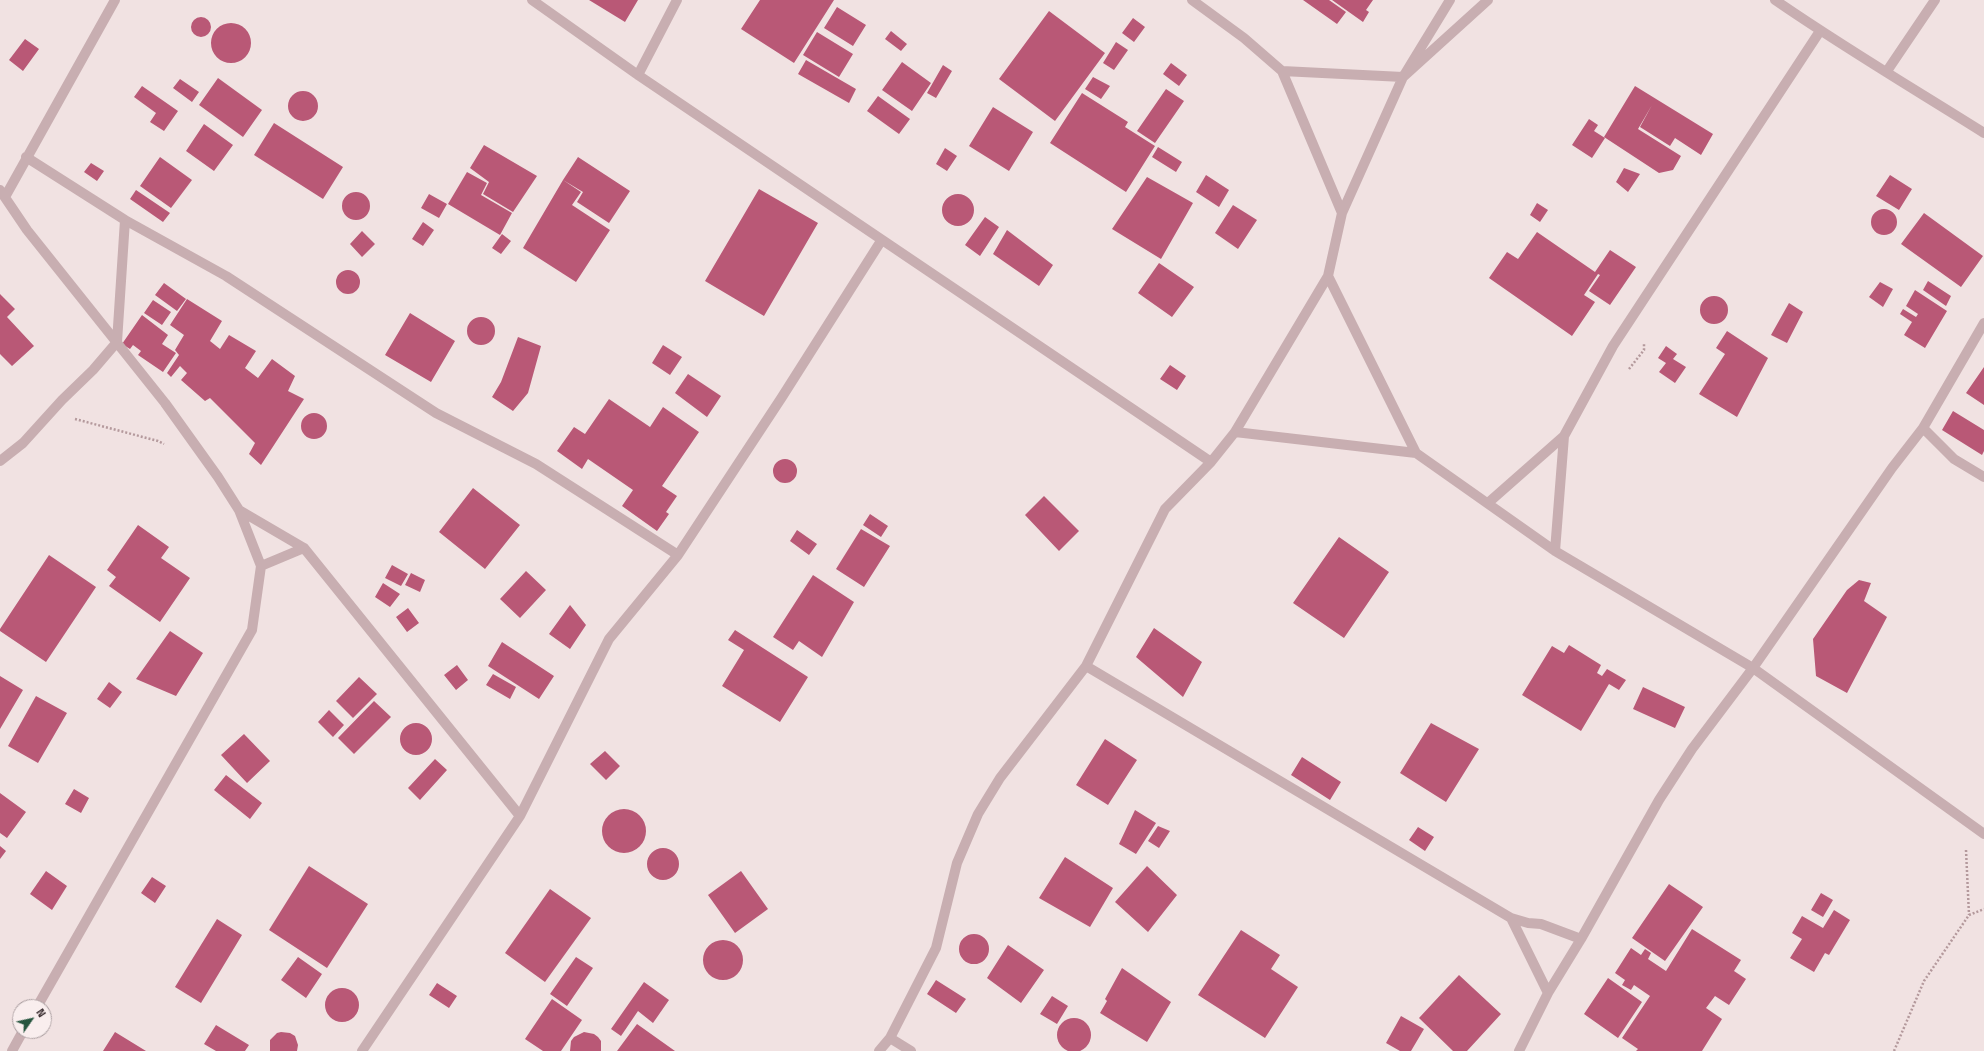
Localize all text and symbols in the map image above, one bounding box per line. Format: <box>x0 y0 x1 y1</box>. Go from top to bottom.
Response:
north arrow <box>12 999 52 1039</box>
text: N <box>32 1005 50 1020</box>

